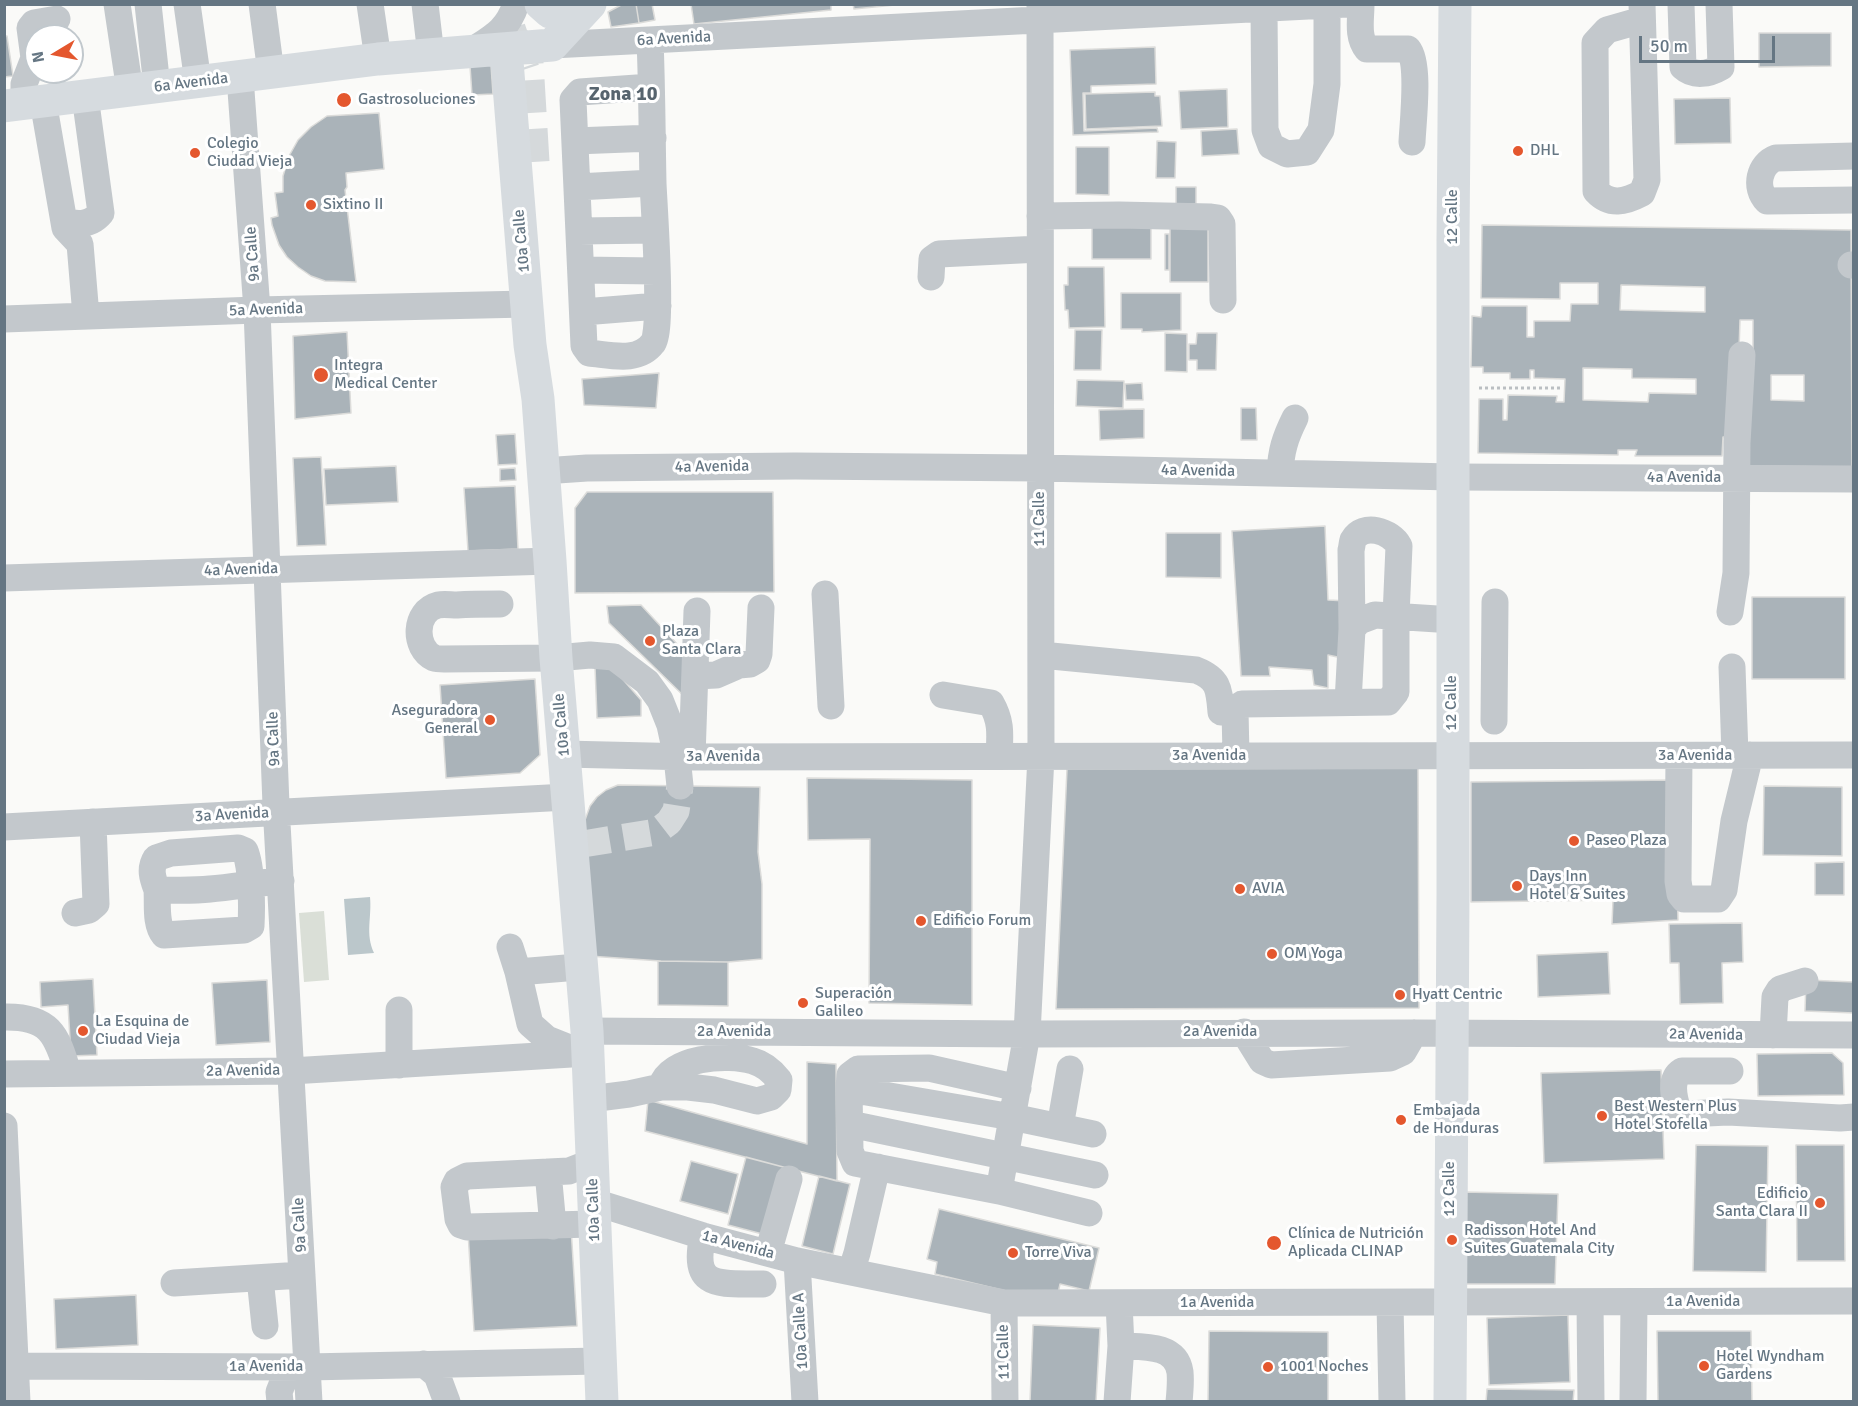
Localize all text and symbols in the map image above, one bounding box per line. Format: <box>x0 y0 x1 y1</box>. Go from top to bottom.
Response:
north arrow <box>24 24 84 84</box>
scale bar <box>1642 24 1778 62</box>
street label: 6a Avenida <box>636 27 712 51</box>
text: 50 m <box>1650 35 1688 57</box>
text: N <box>27 50 49 64</box>
street label: 6a Avenida <box>153 69 229 97</box>
district label: Zona 10 <box>589 83 657 107</box>
place label: Gastrosoluciones <box>358 90 476 110</box>
marker: Gastrosoluciones <box>335 91 353 109</box>
place label: Colegio Ciudad Vieja <box>207 134 292 172</box>
place label: DHL <box>1530 141 1559 161</box>
marker: DHL <box>1511 144 1525 158</box>
marker: Colegio Ciudad Vieja <box>188 146 202 160</box>
street label: 12 Calle <box>1443 189 1463 245</box>
place label: Sixtino II <box>323 195 384 215</box>
marker: Sixtino II <box>304 198 318 212</box>
street label: 10a Calle <box>510 208 534 274</box>
street label: 9a Calle <box>242 226 264 282</box>
street label: 5a Avenida <box>228 299 304 321</box>
place label: Integra Medical Center <box>334 356 437 394</box>
marker: Integra Medical Center <box>312 366 330 384</box>
street label: 4a Avenida <box>675 457 749 477</box>
street label: 4a Avenida <box>1161 461 1235 481</box>
street label: 4a Avenida <box>1647 468 1721 488</box>
street label: 11 Calle <box>1030 491 1050 547</box>
street label: 4a Avenida <box>203 559 279 581</box>
place label: Plaza Santa Clara <box>662 622 741 660</box>
marker: Plaza Santa Clara <box>643 634 657 648</box>
street label: 12 Calle <box>1442 675 1462 731</box>
street label: 10a Calle <box>550 692 574 758</box>
place label: Aseguradora General <box>392 701 478 739</box>
street label: 9a Calle <box>263 711 285 767</box>
marker: Aseguradora General <box>483 713 497 727</box>
street label: 3a Avenida <box>1172 746 1246 766</box>
street label: 3a Avenida <box>1658 746 1732 766</box>
street label: 3a Avenida <box>686 747 760 767</box>
street label: 3a Avenida <box>194 803 270 827</box>
place label: Paseo Plaza <box>1586 831 1667 851</box>
marker: Paseo Plaza <box>1567 834 1581 848</box>
place label: Days Inn Hotel & Suites <box>1529 867 1625 905</box>
place label: AVIA <box>1252 879 1285 899</box>
marker: Days Inn Hotel & Suites <box>1510 879 1524 893</box>
marker: AVIA <box>1233 882 1247 896</box>
place label: Edificio Forum <box>933 911 1031 931</box>
marker: Edificio Forum <box>914 914 928 928</box>
place label: OM Yoga <box>1284 944 1343 964</box>
marker: OM Yoga <box>1265 947 1279 961</box>
place label: Superación Galileo <box>815 984 892 1022</box>
place label: Hyatt Centric <box>1412 985 1503 1005</box>
marker: Hyatt Centric <box>1393 988 1407 1002</box>
marker: Superación Galileo <box>796 996 810 1010</box>
place label: La Esquina de Ciudad Vieja <box>95 1012 189 1050</box>
street label: 2a Avenida <box>697 1022 771 1042</box>
street label: 2a Avenida <box>1183 1022 1257 1042</box>
marker: La Esquina de Ciudad Vieja <box>76 1024 90 1038</box>
street label: 2a Avenida <box>1669 1025 1743 1045</box>
street label: 2a Avenida <box>206 1061 280 1081</box>
place label: Best Western Plus Hotel Stofella <box>1614 1097 1737 1135</box>
place label: Embajada de Honduras <box>1413 1101 1499 1139</box>
marker: Best Western Plus Hotel Stofella <box>1595 1109 1609 1123</box>
marker: Embajada de Honduras <box>1394 1113 1408 1127</box>
street label: 12 Calle <box>1440 1161 1460 1217</box>
street label: 10a Calle <box>583 1178 605 1242</box>
place label: Edificio Santa Clara II <box>1716 1184 1808 1222</box>
marker: Edificio Santa Clara II <box>1813 1196 1827 1210</box>
street label: 9a Calle <box>289 1197 311 1253</box>
place label: Radisson Hotel And Suites Guatemala City <box>1464 1221 1615 1259</box>
place label: Clínica de Nutrición Aplicada CLINAP <box>1288 1224 1424 1262</box>
street label: 1a Avenida <box>700 1226 776 1264</box>
marker: Radisson Hotel And Suites Guatemala City <box>1445 1233 1459 1247</box>
marker: Clínica de Nutrición Aplicada CLINAP <box>1265 1234 1283 1252</box>
place label: Torre Viva <box>1025 1243 1092 1263</box>
marker: Torre Viva <box>1006 1246 1020 1260</box>
street label: 10a Calle A <box>789 1292 813 1370</box>
street label: 1a Avenida <box>1666 1292 1740 1312</box>
street label: 1a Avenida <box>1180 1293 1254 1313</box>
street label: 11 Calle <box>994 1324 1014 1380</box>
place label: Hotel Wyndham Gardens <box>1716 1347 1824 1385</box>
street label: 1a Avenida <box>229 1357 303 1377</box>
place label: 1001 Noches <box>1280 1357 1369 1377</box>
marker: Hotel Wyndham Gardens <box>1697 1359 1711 1373</box>
marker: 1001 Noches <box>1261 1360 1275 1374</box>

